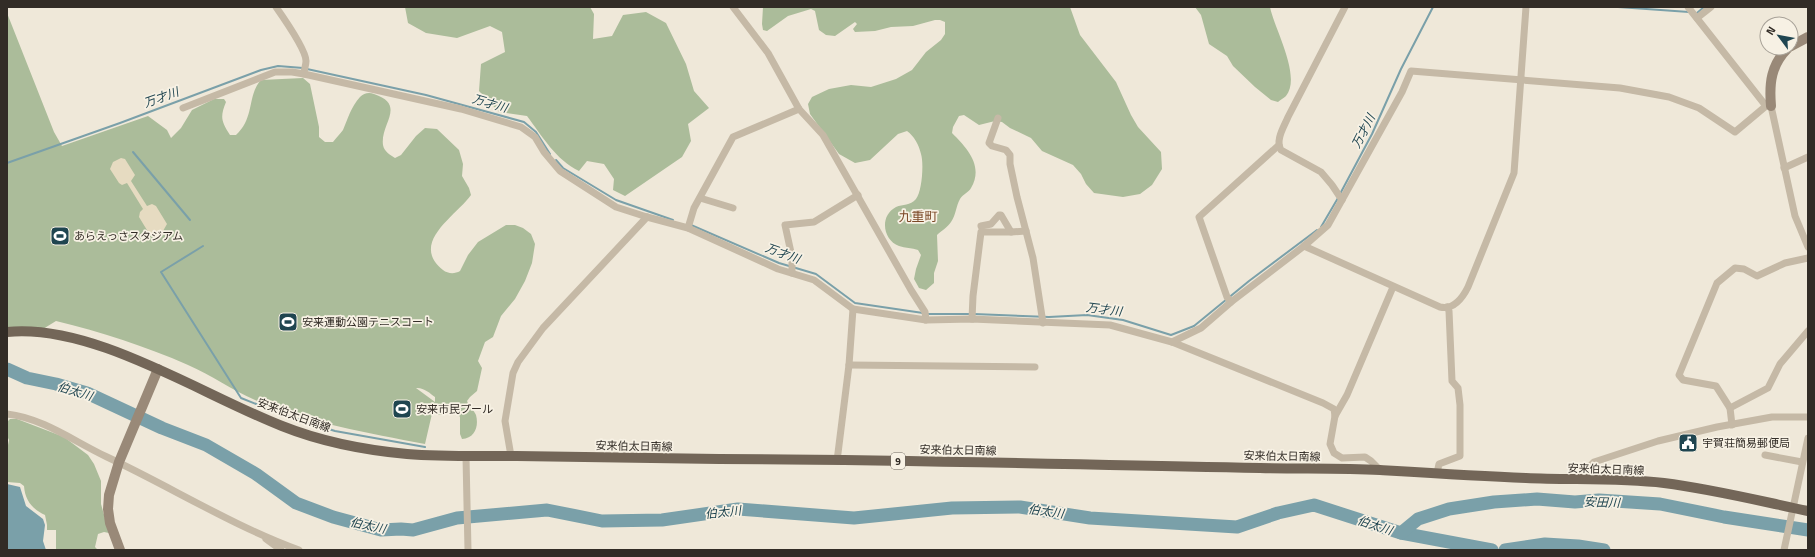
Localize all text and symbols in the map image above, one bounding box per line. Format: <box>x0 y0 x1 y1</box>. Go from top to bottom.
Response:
north arrow <box>1759 16 1799 56</box>
text: N <box>1762 23 1779 38</box>
water label: 万才川 <box>141 81 183 112</box>
water label: 万才川 <box>470 89 512 118</box>
water label: 万才川 <box>1346 109 1381 151</box>
district label: 九重町 <box>898 206 938 226</box>
sports icon: あらえっさスタジアム <box>49 225 71 247</box>
place label: あらえっさスタジアム <box>74 228 183 244</box>
water label: 万才川 <box>763 238 805 269</box>
water label: 万才川 <box>1085 297 1125 321</box>
sports icon: 安来運動公園テニスコート <box>277 311 299 333</box>
place label: 安来運動公園テニスコート <box>302 314 434 330</box>
water label: 伯太川 <box>55 377 97 406</box>
street label: 安来伯太日南線 <box>255 394 333 436</box>
sports icon: 安来市民プール <box>391 398 413 420</box>
place label: 安来市民プール <box>416 401 493 417</box>
public building icon: 宇賀荘簡易郵便局 <box>1677 432 1699 454</box>
place label: 宇賀荘簡易郵便局 <box>1702 435 1790 451</box>
street label: 安来伯太日南線 <box>595 437 673 455</box>
street label: 安来伯太日南線 <box>919 441 997 459</box>
street label: 安来伯太日南線 <box>1243 447 1321 465</box>
road number: 9 <box>891 453 905 469</box>
street label: 安来伯太日南線 <box>1567 460 1645 478</box>
water label: 安田川 <box>1584 492 1622 512</box>
water label: 伯太川 <box>1027 499 1067 523</box>
water label: 伯太川 <box>704 500 744 523</box>
water label: 伯太川 <box>1355 510 1397 540</box>
water label: 伯太川 <box>348 512 390 538</box>

